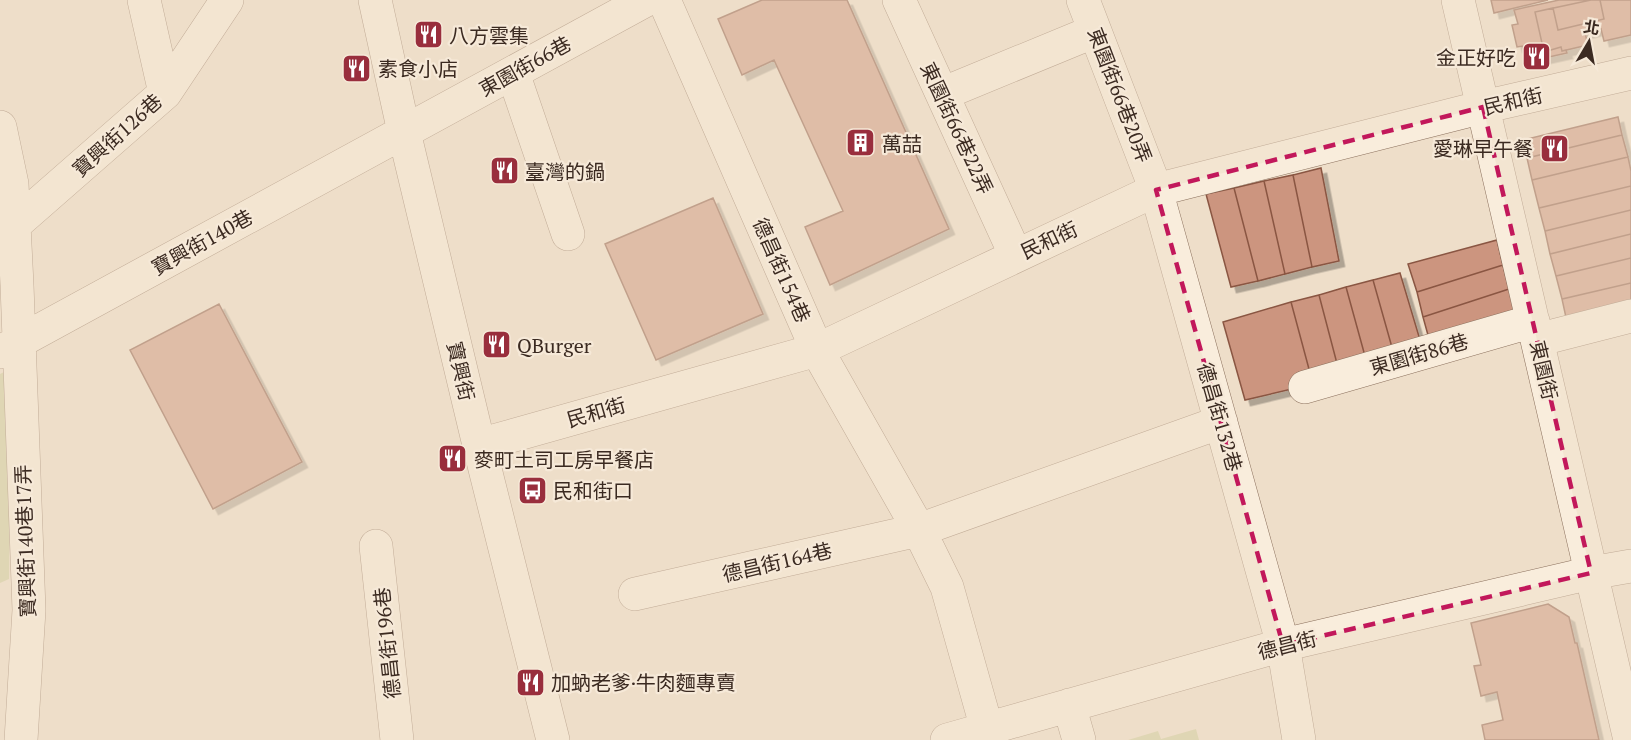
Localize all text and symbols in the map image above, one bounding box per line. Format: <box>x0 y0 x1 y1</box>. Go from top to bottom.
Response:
north arrow <box>1559 12 1619 72</box>
text: 北 <box>1582 15 1601 39</box>
restaurant icon: 八方雲集 <box>412 19 444 51</box>
place label: 八方雲集 <box>449 22 529 49</box>
street label: 東園街66巷20弄 <box>1082 24 1158 166</box>
street label: 東園街66巷 <box>474 30 576 102</box>
restaurant icon: 金正好吃 <box>1521 41 1553 73</box>
place label: 金正好吃 <box>1436 44 1516 71</box>
restaurant icon: 素食小店 <box>341 52 373 84</box>
place label: 素食小店 <box>378 55 458 82</box>
street label: 東園街66巷22弄 <box>915 58 999 198</box>
street label: 民和街 <box>1481 81 1545 121</box>
street label: 寶興街126巷 <box>66 88 168 182</box>
building icon: 萬喆 <box>845 127 877 159</box>
place label: 萬喆 <box>882 130 922 157</box>
restaurant icon: 愛琳早午餐 <box>1538 132 1570 164</box>
place label: 愛琳早午餐 <box>1433 135 1533 162</box>
restaurant icon: 臺灣的鍋 <box>488 155 520 187</box>
place label: 臺灣的鍋 <box>525 158 605 185</box>
street label: 寶興街140巷 <box>146 203 258 281</box>
street label: 德昌街154巷 <box>747 213 817 327</box>
street label: 民和街 <box>1016 215 1082 265</box>
street label: 東園街86巷 <box>1367 327 1471 381</box>
restaurant icon: QBurger <box>480 329 512 361</box>
place label: QBurger <box>517 332 592 359</box>
street label: 東園街 <box>1524 338 1564 402</box>
street label: 寶興街 <box>441 339 481 403</box>
street label: 德昌街132巷 <box>1192 359 1248 475</box>
street label: 民和街 <box>563 391 629 433</box>
restaurant icon: 麥町土司工房早餐店 <box>437 443 469 475</box>
place label: 麥町土司工房早餐店 <box>474 446 654 473</box>
street label: 寶興街140巷17弄 <box>9 464 41 618</box>
bus stop icon: 民和街口 <box>516 474 548 506</box>
place label: 民和街口 <box>553 477 633 504</box>
street label: 德昌街164巷 <box>719 536 835 588</box>
street label: 德昌街196巷 <box>368 586 406 700</box>
street label: 德昌街 <box>1255 625 1319 665</box>
restaurant icon: 加蚋老爹·牛肉麵專賣 <box>514 666 546 698</box>
place label: 加蚋老爹·牛肉麵專賣 <box>551 669 736 696</box>

